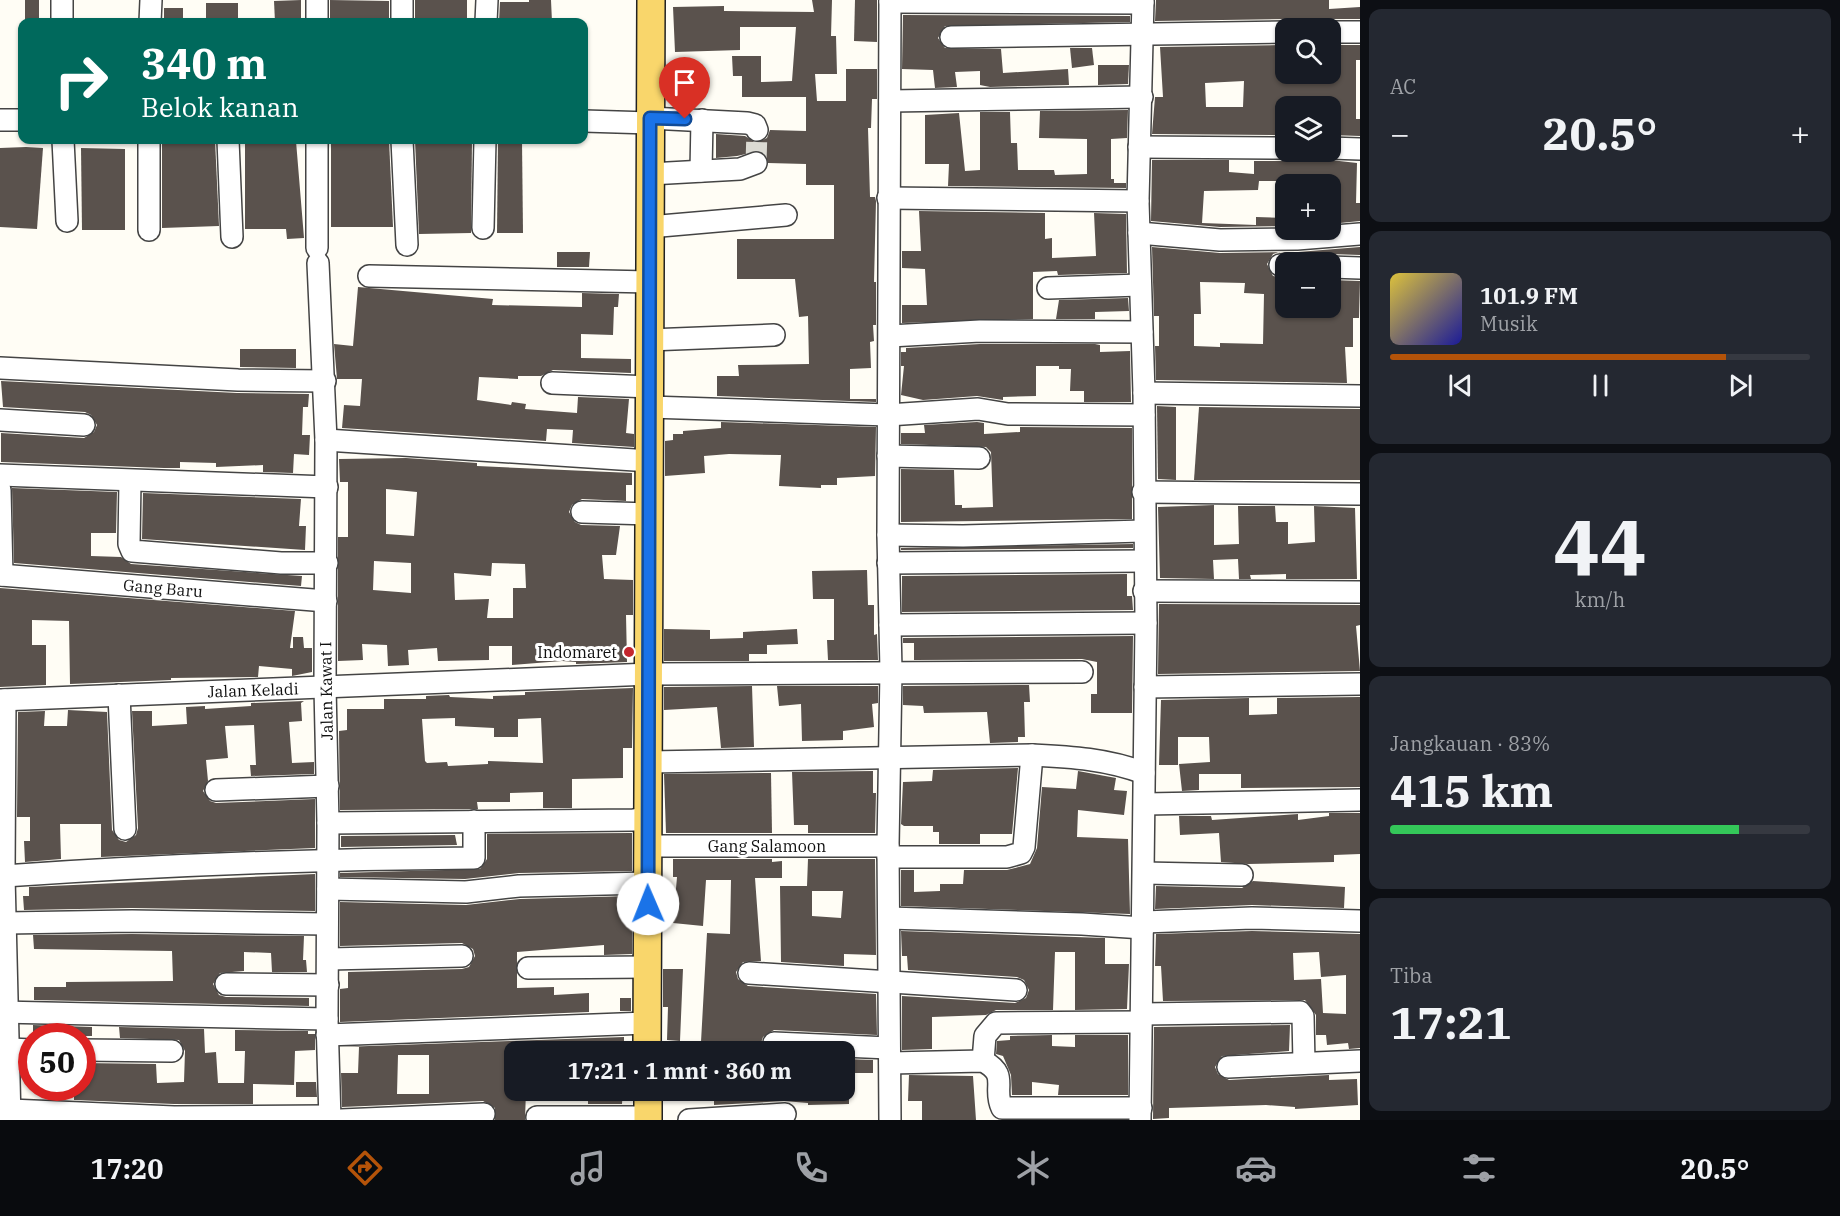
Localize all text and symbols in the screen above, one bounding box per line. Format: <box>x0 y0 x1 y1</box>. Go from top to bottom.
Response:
map controls <box>1275 18 1341 318</box>
button: search <box>1275 18 1341 84</box>
text: 340 m <box>141 36 267 91</box>
icon: right <box>42 42 120 120</box>
pin <box>659 57 710 119</box>
icon: arrive <box>668 66 701 99</box>
text: AC <box>1390 73 1416 100</box>
text: Belok kanan <box>141 89 299 124</box>
button: layers <box>1275 96 1341 162</box>
text: 20.5° <box>1543 104 1657 162</box>
text: − <box>1390 112 1410 155</box>
text: + <box>1790 112 1810 155</box>
button: + <box>1275 174 1341 240</box>
button: − <box>1275 252 1341 318</box>
text: 101.9 FM <box>1480 281 1578 310</box>
text: Musik <box>1480 310 1538 337</box>
icon: previous <box>1444 369 1477 402</box>
icon: pause <box>1584 369 1617 402</box>
icon: next <box>1724 369 1757 402</box>
text: 44 <box>1553 496 1647 597</box>
street label: Gang Baru <box>122 575 204 601</box>
text: km/h <box>1575 586 1625 613</box>
street label: Jalan Kawat I <box>315 641 337 741</box>
place label: Indomaret <box>537 642 617 662</box>
marker: Indomaret <box>622 645 636 659</box>
street label: Jalan Keladi <box>207 678 299 702</box>
text: Jangkauan · 83% <box>1390 730 1550 757</box>
text: 415 km <box>1390 761 1553 819</box>
street label: Gang Salamoon <box>708 836 826 856</box>
position arrow <box>616 872 680 936</box>
text: Tiba <box>1390 962 1432 989</box>
text: 17:21 <box>1390 993 1512 1051</box>
speed limit sign: 50 <box>18 1023 96 1101</box>
text: 17:21 · 1 mnt · 360 m <box>567 1056 792 1085</box>
icon: directions <box>344 1147 386 1189</box>
icon: music <box>567 1147 609 1189</box>
icon: phone <box>790 1147 832 1189</box>
icon: climate <box>1012 1147 1054 1189</box>
icon: car <box>1235 1147 1277 1189</box>
icon: filters <box>1458 1147 1500 1189</box>
text: 17:20 <box>90 1151 163 1186</box>
text: 20.5° <box>1681 1151 1750 1186</box>

